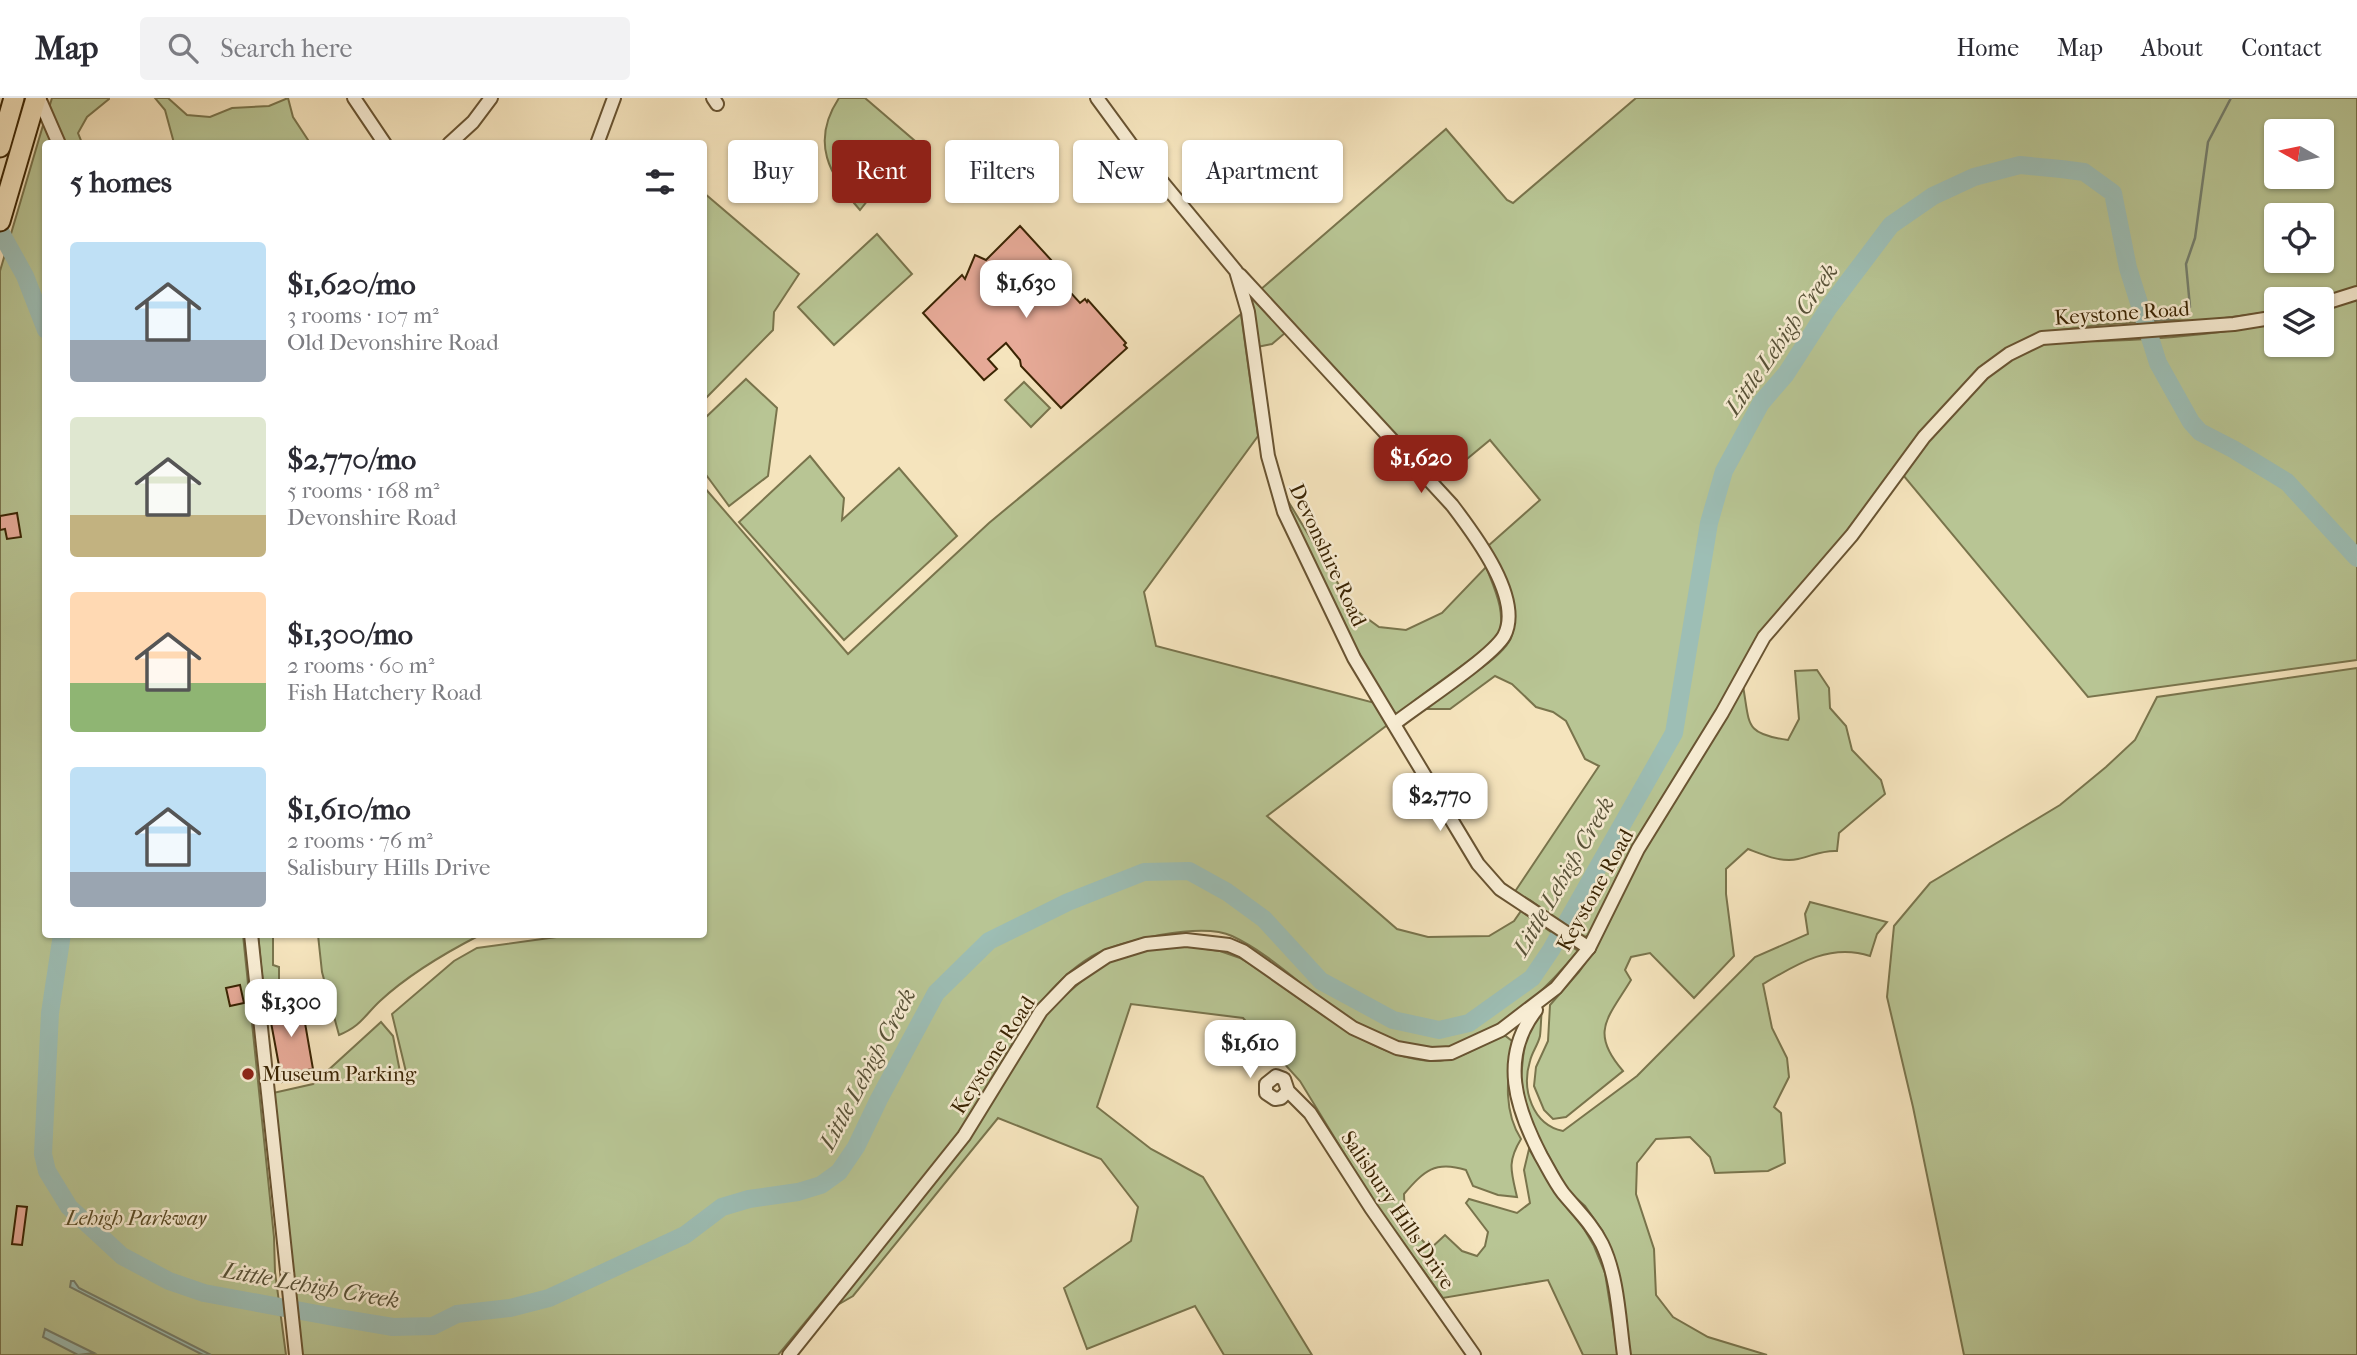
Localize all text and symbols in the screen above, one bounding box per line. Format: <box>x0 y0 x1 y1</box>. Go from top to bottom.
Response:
search box <box>140 17 630 80</box>
text: Map <box>35 29 98 68</box>
icon: search <box>164 29 202 67</box>
text: Search here <box>220 33 352 64</box>
text: Home <box>1957 34 2019 62</box>
text: Map <box>2057 34 2103 62</box>
text: About <box>2141 34 2203 62</box>
text: Contact <box>2241 34 2322 62</box>
north arrow <box>2264 119 2334 189</box>
map controls <box>2264 119 2334 357</box>
chip: Buy <box>728 140 818 203</box>
chip: Rent <box>832 140 931 203</box>
chip: Filters <box>945 140 1059 203</box>
chip: New <box>1073 140 1168 203</box>
chip: Apartment <box>1182 140 1343 203</box>
icon: filters <box>641 163 679 201</box>
text: 5 homes <box>70 165 172 200</box>
button: locate <box>2264 203 2334 273</box>
water label: Little Lehigh Creek <box>1718 258 1844 422</box>
pin: $1,630 <box>969 260 1083 320</box>
text: $1,620/mo <box>287 267 416 302</box>
text: $1,630 <box>996 269 1056 296</box>
icon: home <box>126 270 210 354</box>
button: layers <box>2264 287 2334 357</box>
street label: Keystone Road <box>2054 296 2191 330</box>
text: 3 rooms · 107 m² <box>287 302 439 329</box>
text: Old Devonshire Road <box>287 329 499 356</box>
pin: $1,620 <box>1364 436 1478 495</box>
text: $2,770/mo <box>287 442 416 477</box>
text: $1,620 <box>1390 444 1452 471</box>
icon: home <box>126 445 210 529</box>
text: 5 rooms · 168 m² <box>287 477 440 504</box>
street label: Devonshire Road <box>1284 480 1372 631</box>
text: Devonshire Road <box>287 504 457 531</box>
text: $1,300/mo <box>287 617 413 652</box>
icon: home <box>126 620 210 704</box>
text: 2 rooms · 60 m² <box>287 652 434 679</box>
text: Fish Hatchery Road <box>287 679 482 706</box>
pin: $2,770 <box>1383 774 1497 833</box>
text: $2,770 <box>1409 782 1471 809</box>
text: $1,610/mo <box>287 792 411 827</box>
water label: Little Lehigh Creek <box>1506 792 1620 962</box>
icon: home <box>126 795 210 879</box>
street label: Keystone Road <box>1552 824 1639 955</box>
text: 2 rooms · 76 m² <box>287 827 433 854</box>
text: Salisbury Hills Drive <box>287 854 490 881</box>
pin: $1,300 <box>234 979 348 1039</box>
water label: Little Lehigh Creek <box>813 984 921 1156</box>
text: $1,300 <box>261 988 321 1015</box>
street label: Keystone Road <box>946 991 1040 1118</box>
pin: $1,610 <box>1193 1020 1307 1080</box>
text: $1,610 <box>1221 1029 1279 1056</box>
place label: Museum Parking <box>262 1062 417 1086</box>
marker: Museum Parking <box>240 1066 256 1082</box>
street label: Salisbury Hills Drive <box>1336 1126 1460 1294</box>
park label: Lehigh Parkway <box>64 1206 208 1230</box>
water label: Little Lehigh Creek <box>218 1256 401 1314</box>

